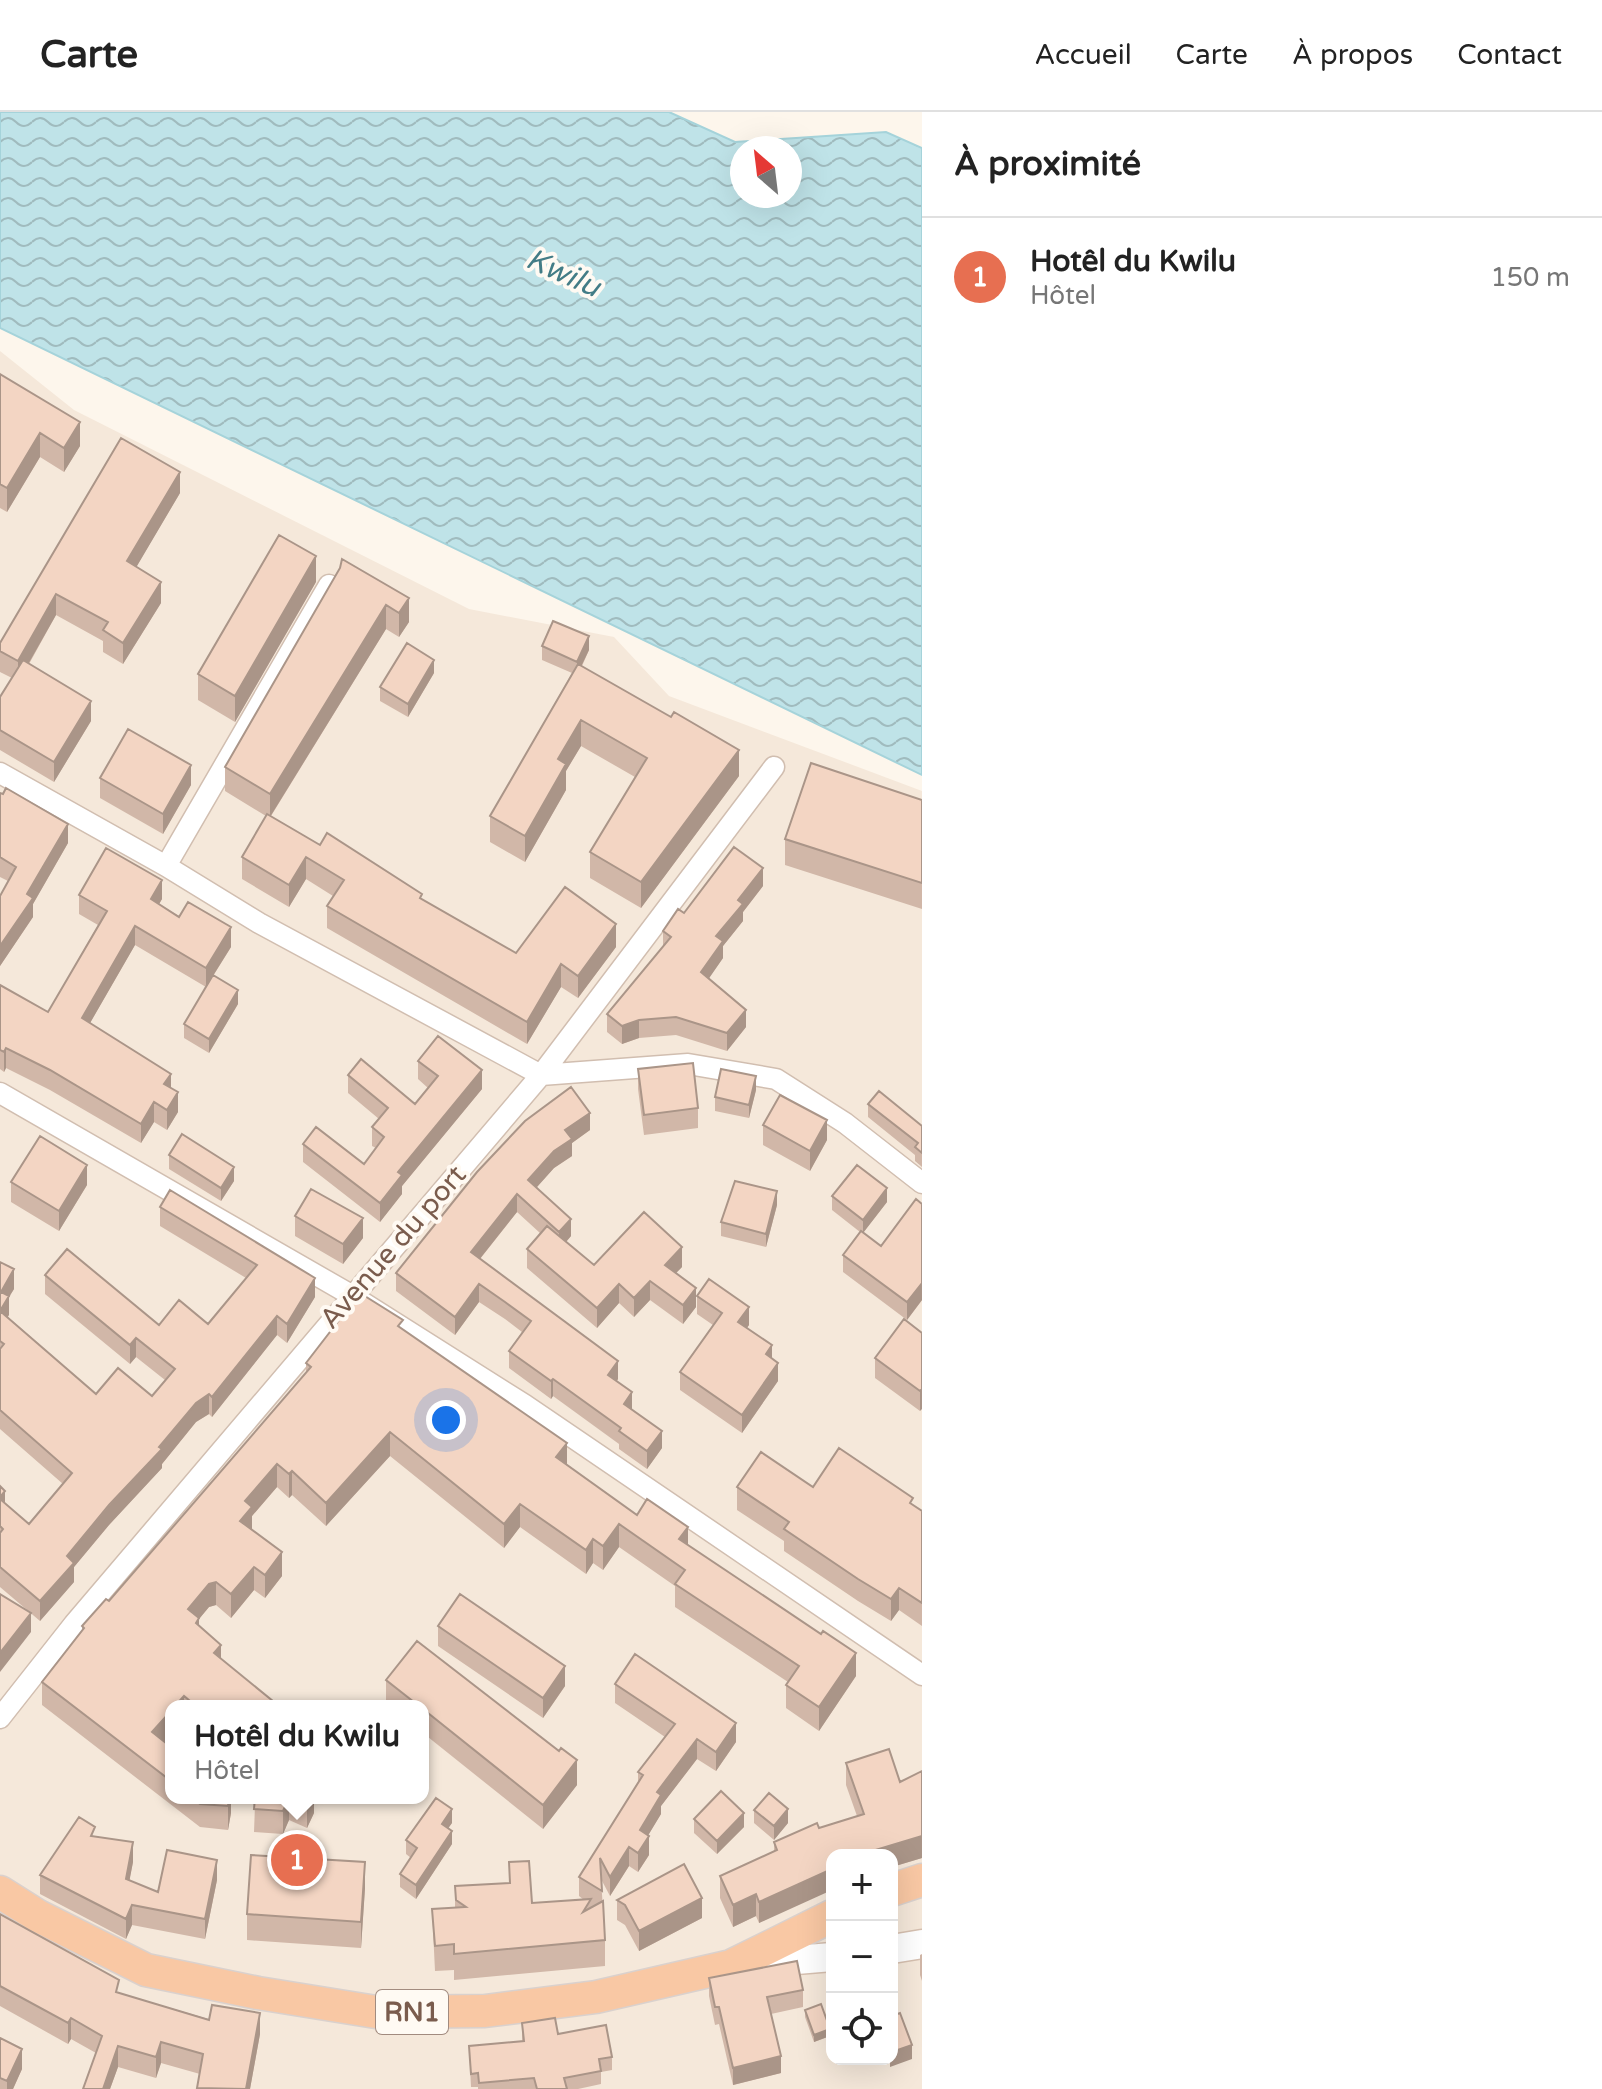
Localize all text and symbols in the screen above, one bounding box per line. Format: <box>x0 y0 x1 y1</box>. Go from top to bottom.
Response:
text: Carte <box>40 32 138 78</box>
text: Accueil <box>1034 38 1132 72</box>
text: Carte <box>1176 38 1248 72</box>
text: À propos <box>1292 38 1413 72</box>
text: Contact <box>1457 38 1562 72</box>
north arrow <box>730 136 802 208</box>
text: À proximité <box>954 144 1141 185</box>
water label: Kwilu <box>520 240 607 306</box>
text: Hotêl du Kwilu <box>1030 243 1236 280</box>
text: 1 <box>972 262 988 293</box>
text: 150 m <box>1490 262 1570 293</box>
text: Hôtel <box>1030 280 1096 311</box>
street label: Avenue du port <box>313 1158 473 1336</box>
your location <box>426 1400 466 1440</box>
popup <box>165 1700 429 1804</box>
text: Hotêl du Kwilu <box>194 1718 400 1755</box>
text: Hôtel <box>194 1755 260 1786</box>
pin: 1 <box>271 1830 323 1890</box>
map controls <box>826 1849 898 2065</box>
button: + <box>826 1849 898 1921</box>
button: − <box>826 1921 898 1993</box>
road number: RN1 <box>376 1990 448 2034</box>
button: locate <box>826 1993 898 2065</box>

